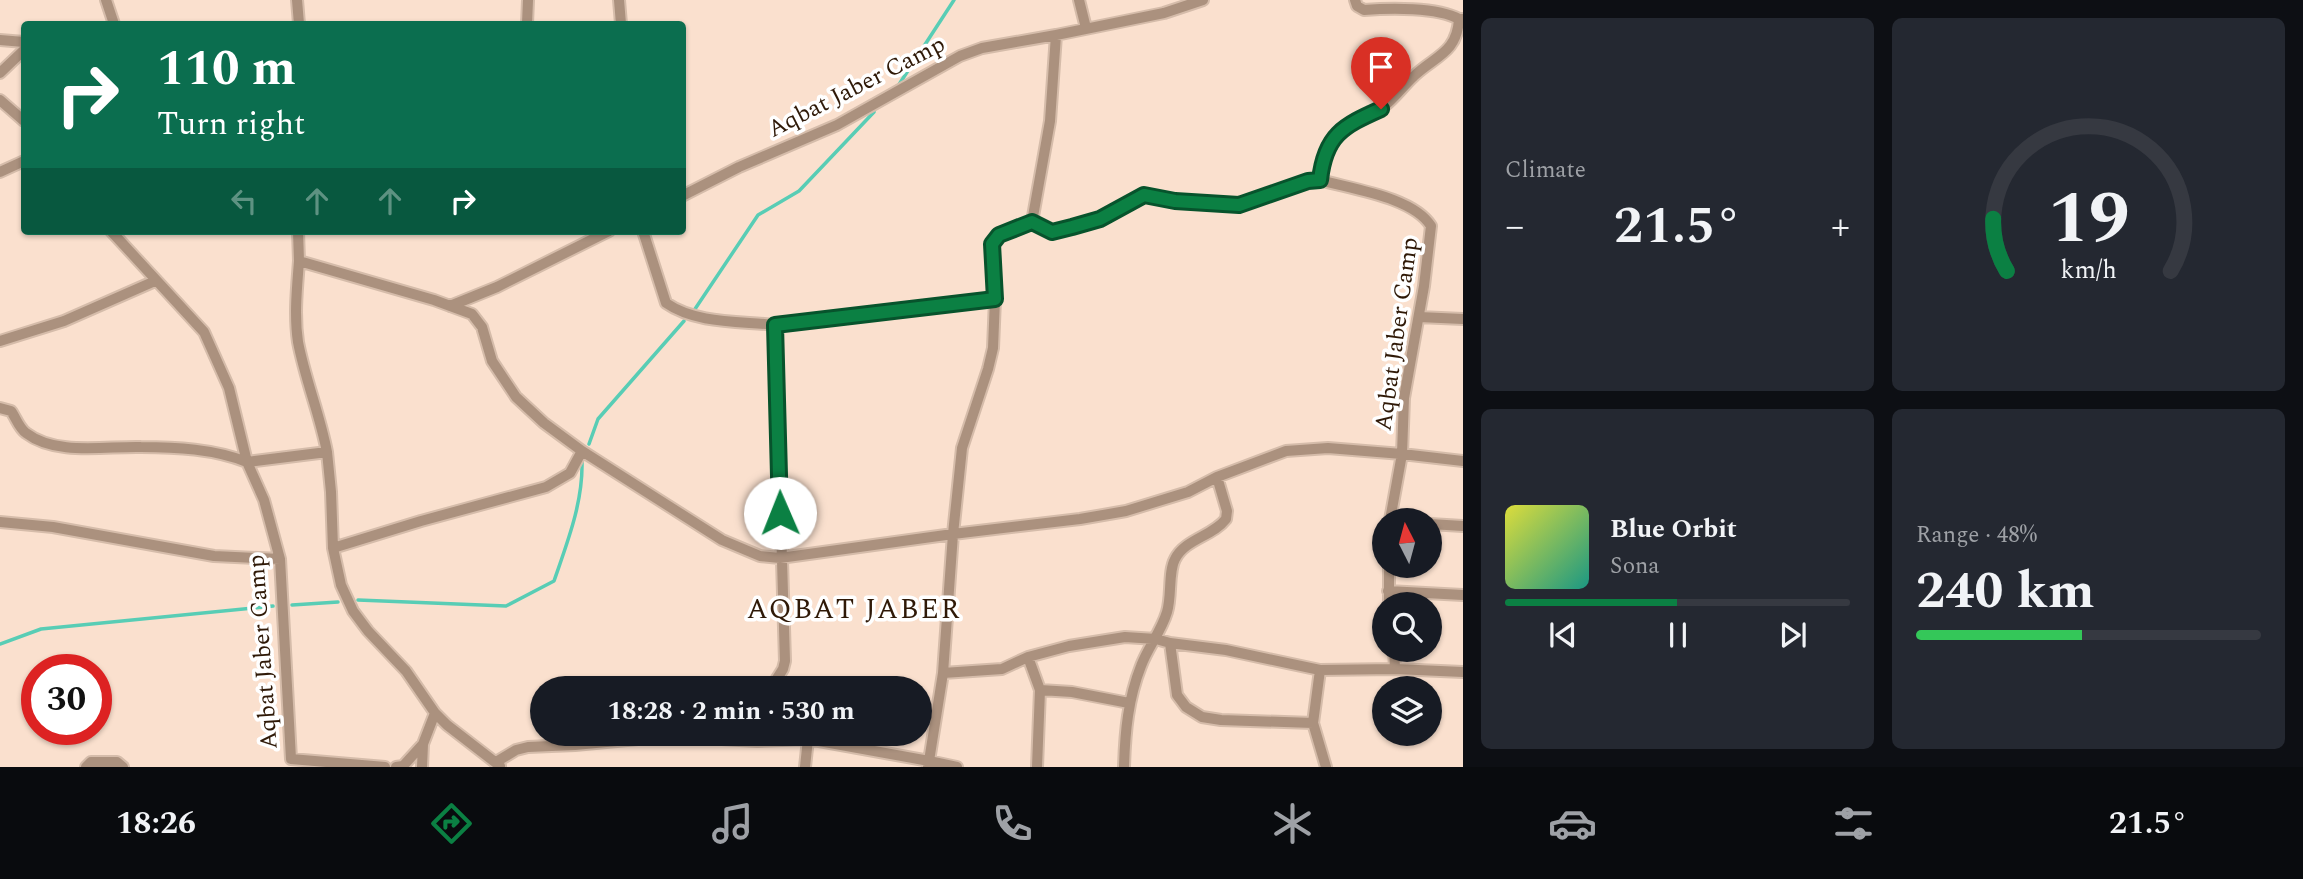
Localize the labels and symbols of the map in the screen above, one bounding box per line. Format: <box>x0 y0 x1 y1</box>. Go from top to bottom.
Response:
street label: Aqbat Jaber Camp <box>761 27 952 147</box>
pin <box>1351 37 1411 109</box>
street label: Aqbat Jaber Camp <box>1366 235 1428 433</box>
position arrow <box>743 476 817 550</box>
north arrow <box>1372 508 1442 578</box>
street label: Aqbat Jaber Camp <box>238 553 288 750</box>
district label: AQBAT JABER <box>747 588 961 631</box>
speed limit sign: 30 <box>21 654 112 745</box>

